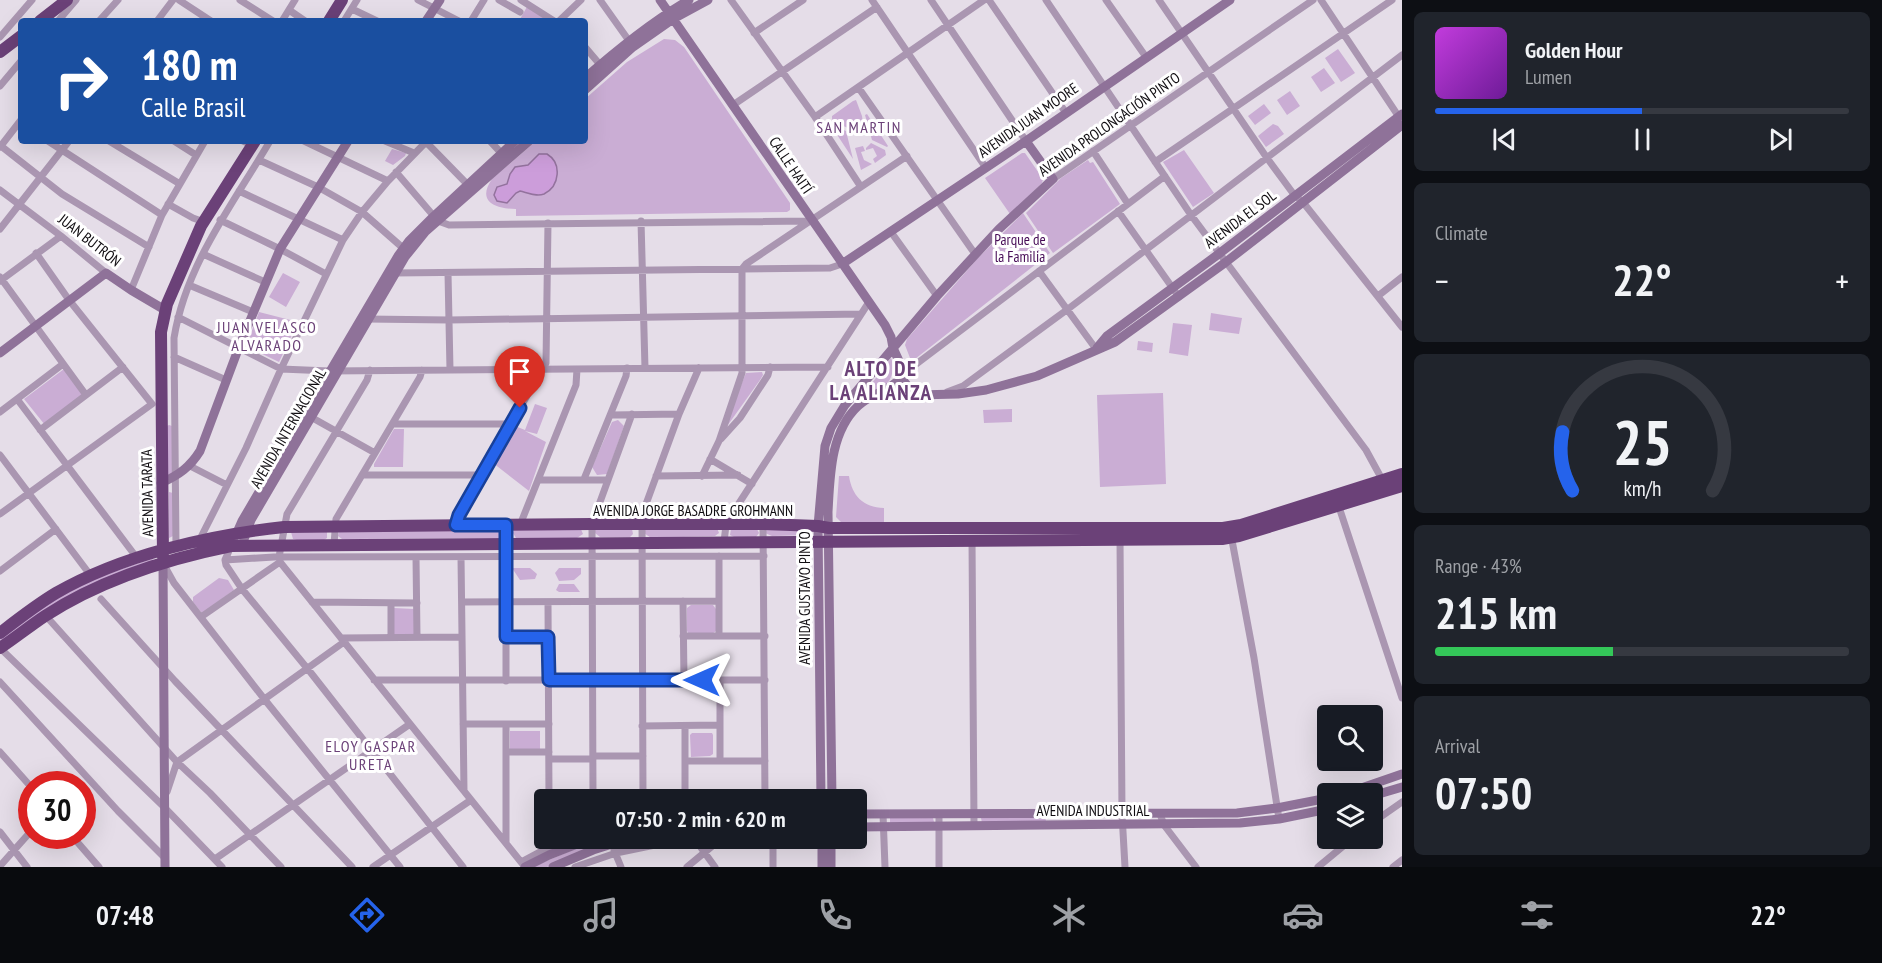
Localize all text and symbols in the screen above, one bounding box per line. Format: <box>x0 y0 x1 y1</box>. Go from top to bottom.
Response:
text: Golden Hour <box>1525 36 1623 64</box>
text: 180 m <box>141 37 238 92</box>
icon: right <box>42 42 120 120</box>
text: Lumen <box>1525 64 1572 90</box>
street label: AVENIDA PROLONGACIÓN PINTO <box>1034 68 1184 180</box>
street label: AVENIDA JUAN MOORE <box>974 78 1082 162</box>
text: Calle Brasil <box>141 90 245 124</box>
district label: SAN MARTIN <box>816 117 902 137</box>
icon: previous <box>1488 123 1521 156</box>
icon: pause <box>1626 123 1659 156</box>
icon: next <box>1764 123 1797 156</box>
street label: CALLE HAITÍ <box>765 133 817 197</box>
street label: AVENIDA EL SOL <box>1200 185 1280 252</box>
street label: JUAN BUTRÓN <box>54 209 125 270</box>
text: Climate <box>1435 220 1488 246</box>
park label: Parque de la Familia <box>994 230 1046 266</box>
text: 22° <box>1612 250 1672 308</box>
text: − <box>1435 259 1449 302</box>
text: + <box>1835 259 1849 302</box>
district label: JUAN VELASCO ALVARADO <box>216 317 317 355</box>
pin <box>494 346 545 408</box>
icon: arrive <box>503 355 536 388</box>
district label: ALTO DE LA ALIANZA <box>829 355 933 406</box>
street label: AVENIDA INTERNACIONAL <box>246 364 330 491</box>
text: 25 <box>1612 401 1672 482</box>
street label: AVENIDA TARATA <box>137 448 157 537</box>
text: km/h <box>1623 474 1661 502</box>
street label: AVENIDA JORGE BASADRE GROHMANN <box>593 501 793 520</box>
street label: AVENIDA GUSTAVO PINTO <box>795 531 814 665</box>
text: Range · 43% <box>1435 553 1522 579</box>
text: 215 km <box>1435 583 1557 641</box>
position arrow <box>670 648 734 712</box>
map controls <box>1317 705 1383 849</box>
button: search <box>1317 705 1383 771</box>
text: Arrival <box>1435 733 1480 759</box>
district label: ELOY GASPAR URETA <box>325 736 417 774</box>
text: 07:50 <box>1435 763 1532 821</box>
speed limit sign: 30 <box>18 771 96 849</box>
button: layers <box>1317 783 1383 849</box>
street label: AVENIDA INDUSTRIAL <box>1036 801 1150 820</box>
text: 07:50 · 2 min · 620 m <box>615 805 786 833</box>
icon: directions <box>346 894 388 936</box>
icon: music <box>580 894 622 936</box>
icon: phone <box>814 894 856 936</box>
icon: climate <box>1048 894 1090 936</box>
icon: car <box>1282 894 1324 936</box>
icon: filters <box>1516 894 1558 936</box>
text: 07:48 <box>96 898 154 932</box>
text: 22° <box>1750 898 1786 932</box>

